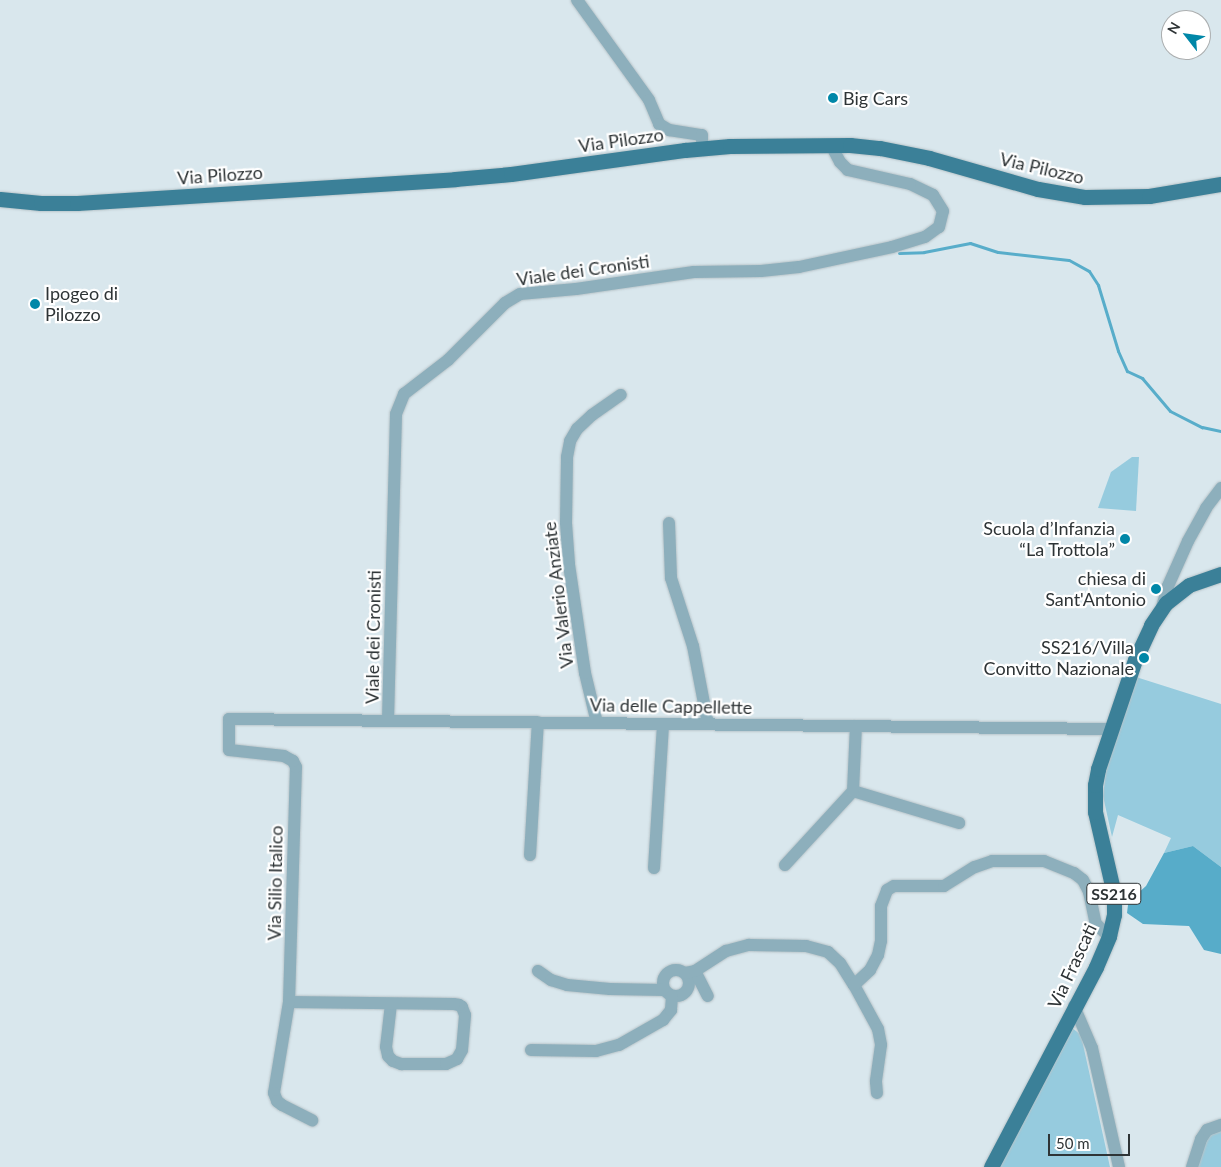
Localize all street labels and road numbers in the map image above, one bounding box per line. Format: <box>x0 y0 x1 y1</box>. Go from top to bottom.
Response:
street label: Via Pilozzo <box>577 123 665 157</box>
street label: Via Pilozzo <box>998 148 1086 188</box>
street label: Via Pilozzo <box>176 161 264 189</box>
street label: Viale dei Cronisti <box>515 250 651 290</box>
street label: Via Valerio Anziate <box>538 520 578 670</box>
street label: Viale dei Cronisti <box>361 570 385 704</box>
street label: Via delle Cappellette <box>590 694 752 718</box>
street label: Via Silio Italico <box>263 825 287 941</box>
road number: SS216 <box>1085 881 1143 908</box>
street label: Via Frascati <box>1043 920 1101 1012</box>

